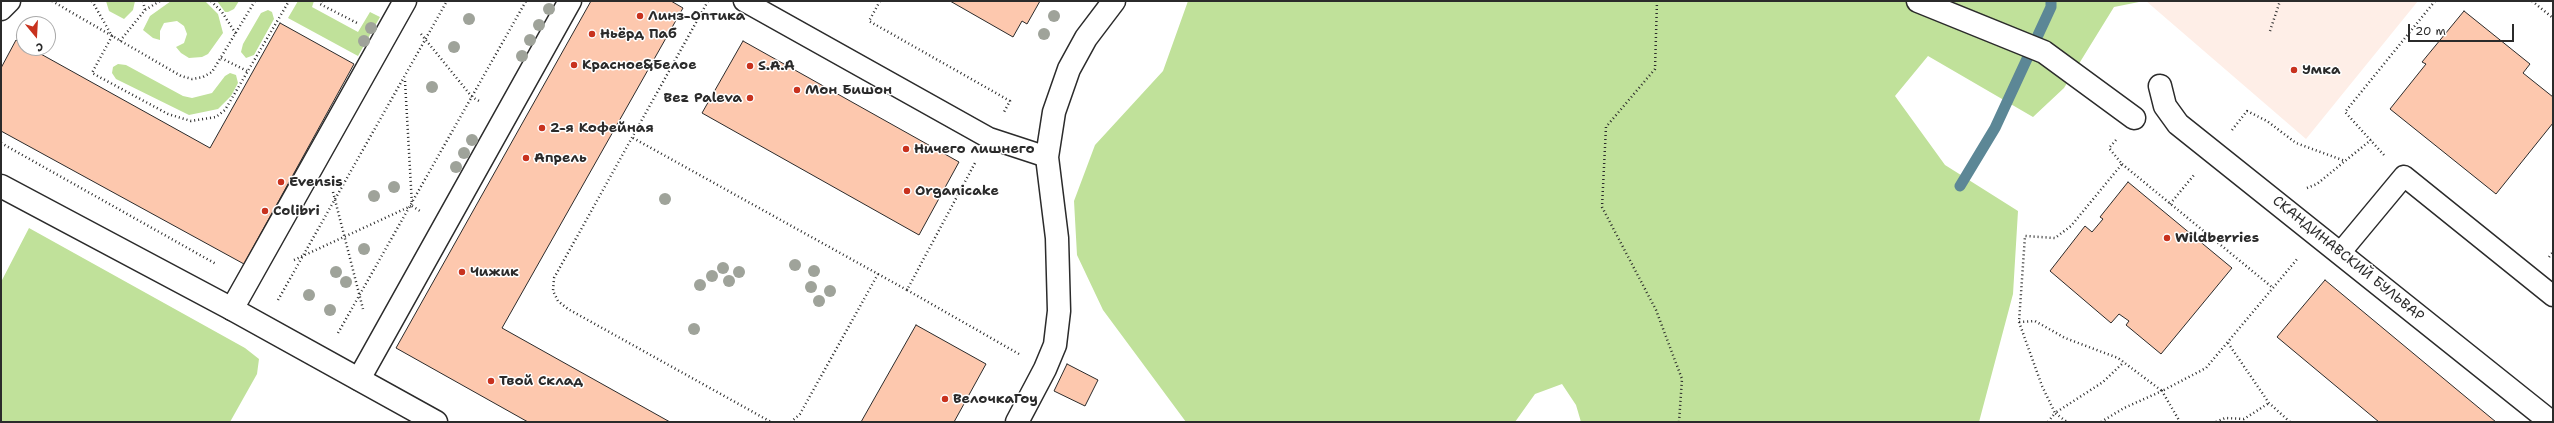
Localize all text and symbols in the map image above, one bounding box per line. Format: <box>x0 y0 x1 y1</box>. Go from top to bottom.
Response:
place label: Линз-Оптика <box>648 8 745 24</box>
marker: Линз-Оптика <box>635 11 645 21</box>
north arrow <box>16 16 56 56</box>
scale bar <box>2410 16 2516 42</box>
text: 20 m <box>2415 23 2446 39</box>
place label: Ньёрд Паб <box>600 26 677 42</box>
marker: Ньёрд Паб <box>587 29 597 39</box>
text: С <box>34 39 45 55</box>
place label: Красное&Белое <box>582 57 697 73</box>
place label: S.A.A <box>758 58 795 74</box>
marker: Красное&Белое <box>569 60 579 70</box>
marker: S.A.A <box>745 61 755 71</box>
place label: Умка <box>2302 62 2341 78</box>
marker: Умка <box>2289 65 2299 75</box>
place label: Мон Бишон <box>805 82 892 98</box>
marker: Мон Бишон <box>792 85 802 95</box>
place label: Bez Paleva <box>664 90 742 106</box>
marker: Bez Paleva <box>745 93 755 103</box>
place label: 2-я Кофейная <box>550 120 654 136</box>
marker: 2-я Кофейная <box>537 123 547 133</box>
place label: Ничего лишнего <box>914 141 1035 157</box>
marker: Ничего лишнего <box>901 144 911 154</box>
place label: Апрель <box>534 150 587 166</box>
marker: Апрель <box>521 153 531 163</box>
place label: Evensis <box>289 174 343 190</box>
marker: Evensis <box>276 177 286 187</box>
place label: Organicake <box>915 183 999 199</box>
marker: Organicake <box>902 186 912 196</box>
street label: СКАНДИНАВСКИЙ БУЛЬВАР <box>2269 193 2427 325</box>
place label: Colibri <box>273 203 320 219</box>
marker: Colibri <box>260 206 270 216</box>
place label: Wildberries <box>2175 230 2259 246</box>
marker: Wildberries <box>2162 233 2172 243</box>
place label: Чижик <box>470 264 519 280</box>
marker: Чижик <box>457 267 467 277</box>
place label: Твой Склад <box>499 373 583 389</box>
marker: Твой Склад <box>486 376 496 386</box>
place label: ВелочкаГоу <box>953 391 1038 407</box>
marker: ВелочкаГоу <box>940 394 950 404</box>

